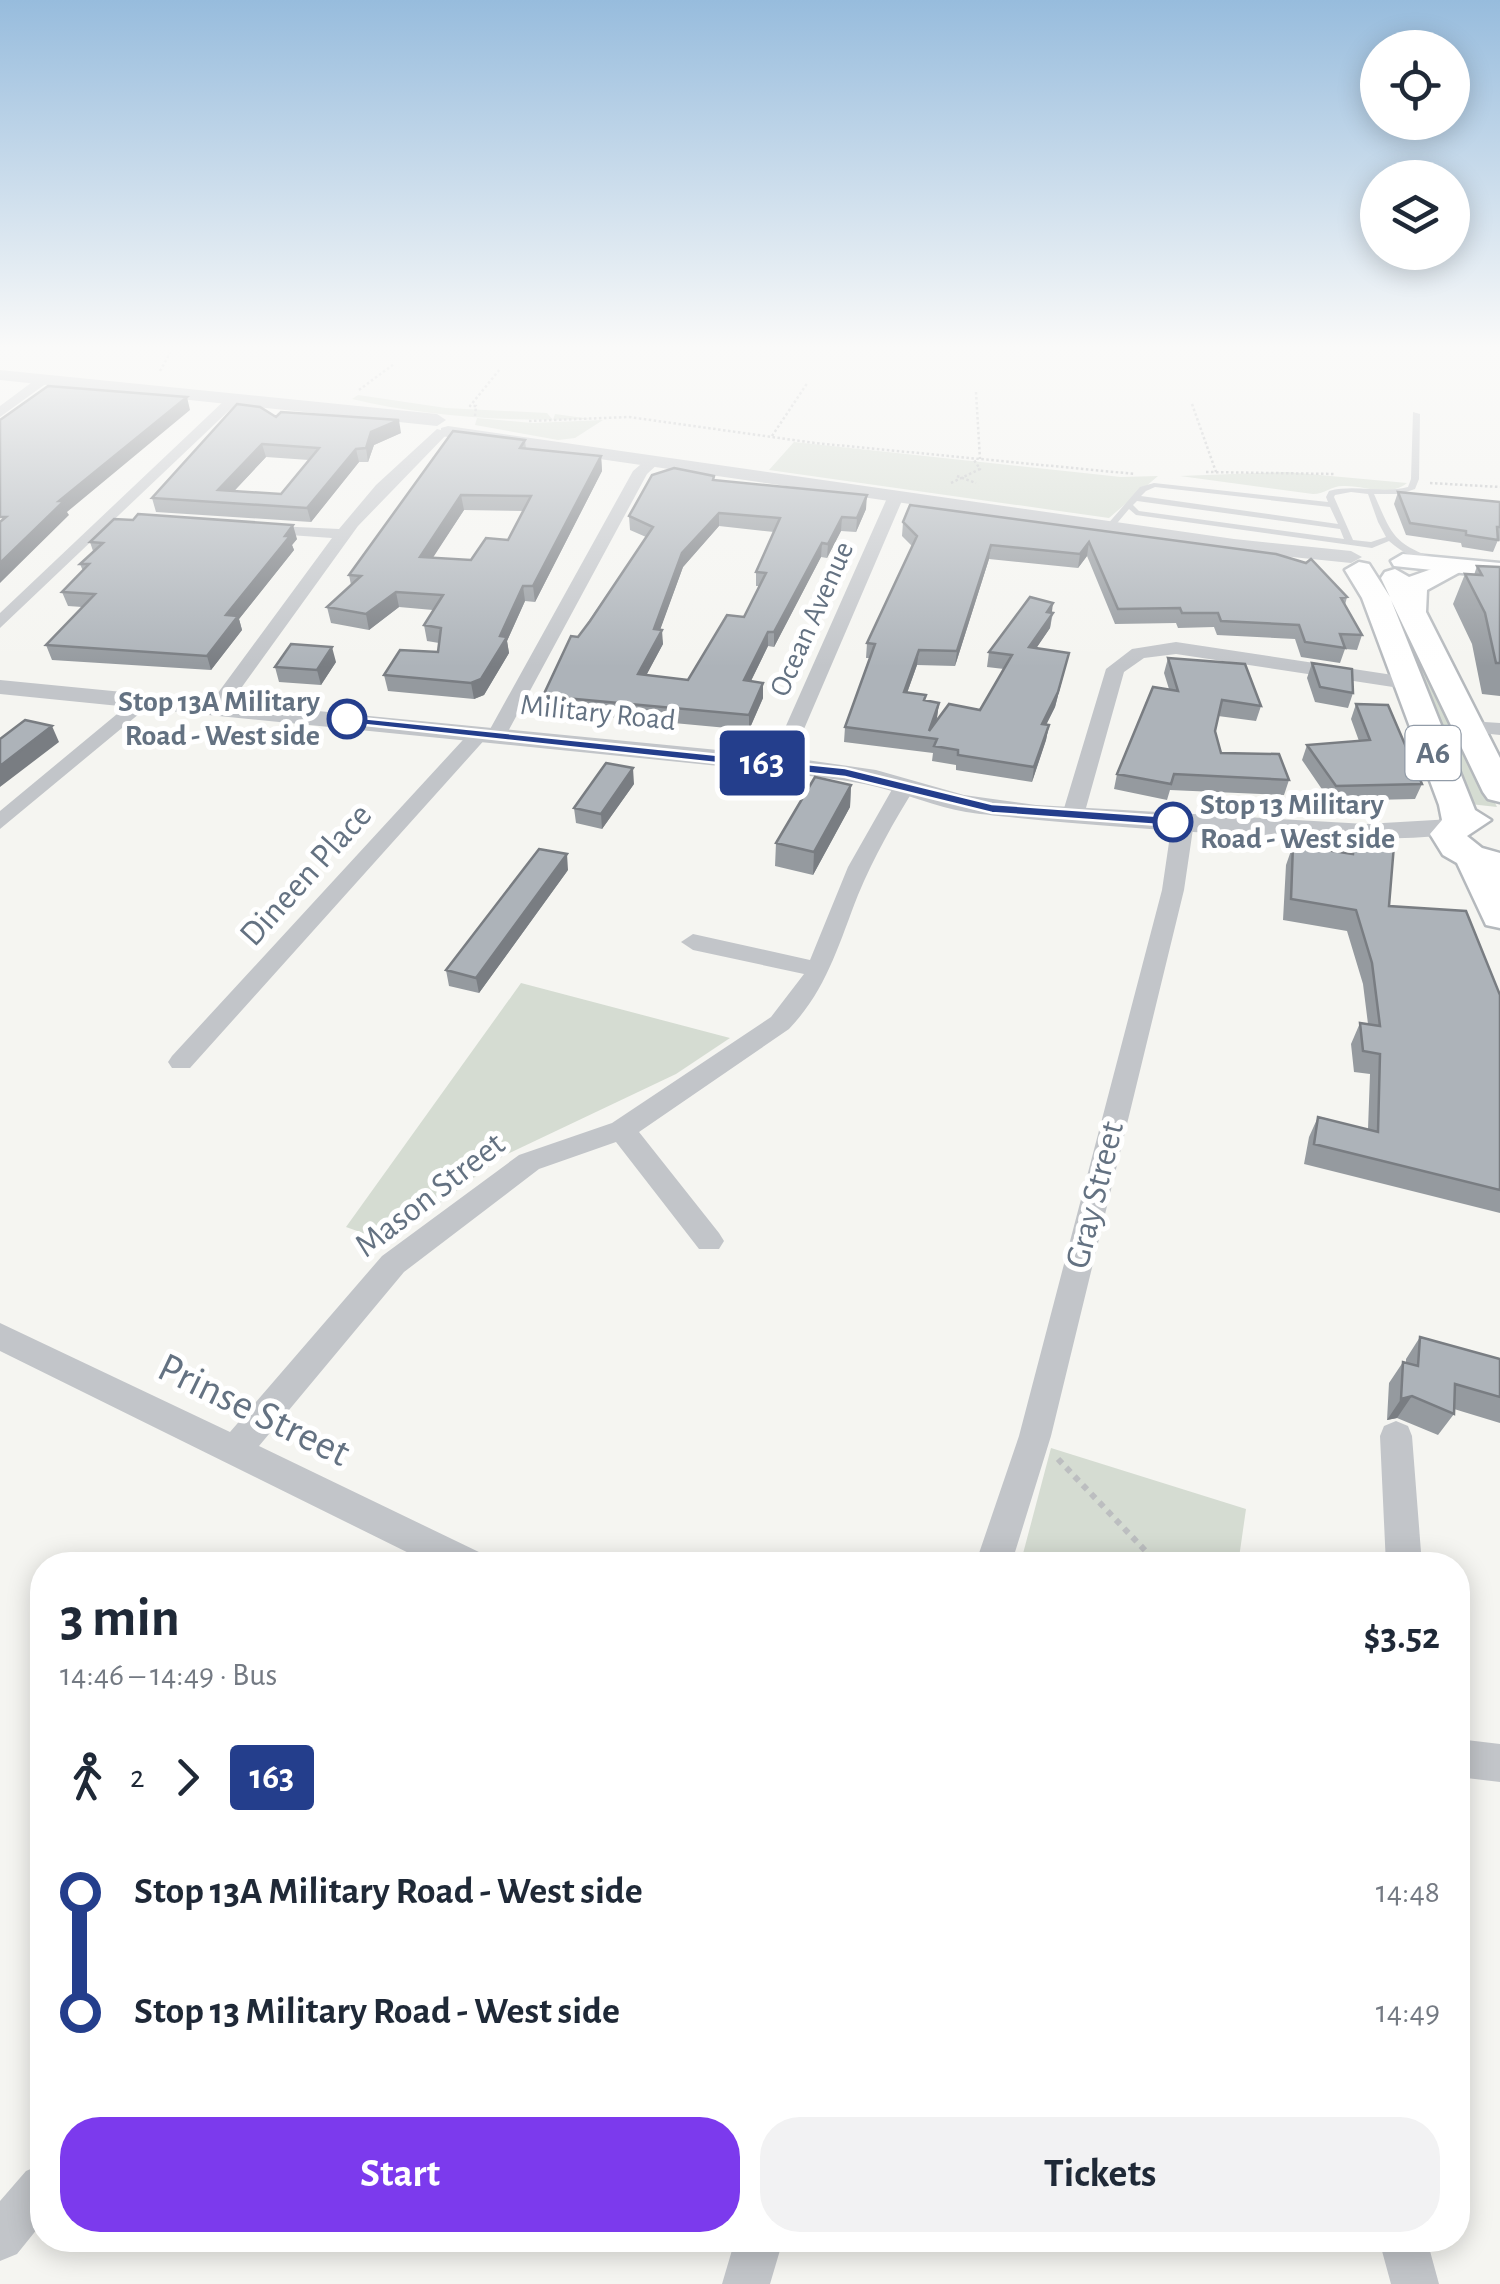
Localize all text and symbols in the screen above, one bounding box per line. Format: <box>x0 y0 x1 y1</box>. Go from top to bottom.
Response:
map controls <box>1360 30 1470 270</box>
button: locate <box>1360 30 1470 140</box>
button: layers <box>1360 160 1470 270</box>
street label: Ocean Avenue <box>765 537 859 701</box>
place label: Stop 13A Military Road - West side <box>118 687 321 751</box>
street label: Military Road <box>519 690 677 736</box>
marker: Stop 13A Military Road - West side <box>328 700 366 738</box>
road number: A6 <box>1406 726 1460 780</box>
line badge: 163 <box>704 730 820 796</box>
text: 163 <box>740 746 784 781</box>
place label: Stop 13 Military Road - West side <box>1200 790 1395 854</box>
street label: Dineen Place <box>233 797 379 953</box>
marker: Stop 13 Military Road - West side <box>1154 803 1192 841</box>
street label: Gray Street <box>1060 1118 1130 1272</box>
street label: Mason Street <box>349 1126 511 1264</box>
street label: Prinse Street <box>152 1346 356 1474</box>
text: 3 min <box>60 1591 180 1646</box>
text: $3.52 <box>1364 1618 1440 1656</box>
text: 14:46 – 14:49 · Bus <box>60 1659 277 1691</box>
icon: walk <box>60 1750 115 1805</box>
icon: forward <box>160 1750 215 1805</box>
text: 163 <box>250 1760 294 1795</box>
text: 2 <box>130 1761 145 1793</box>
text: Stop 13A Military Road - West side <box>134 1873 643 1911</box>
text: 14:48 <box>1376 1876 1440 1908</box>
text: Stop 13 Military Road - West side <box>134 1993 620 2031</box>
text: 14:49 <box>1376 1996 1440 2028</box>
button: Start <box>60 2117 740 2232</box>
button: Tickets <box>760 2117 1440 2232</box>

